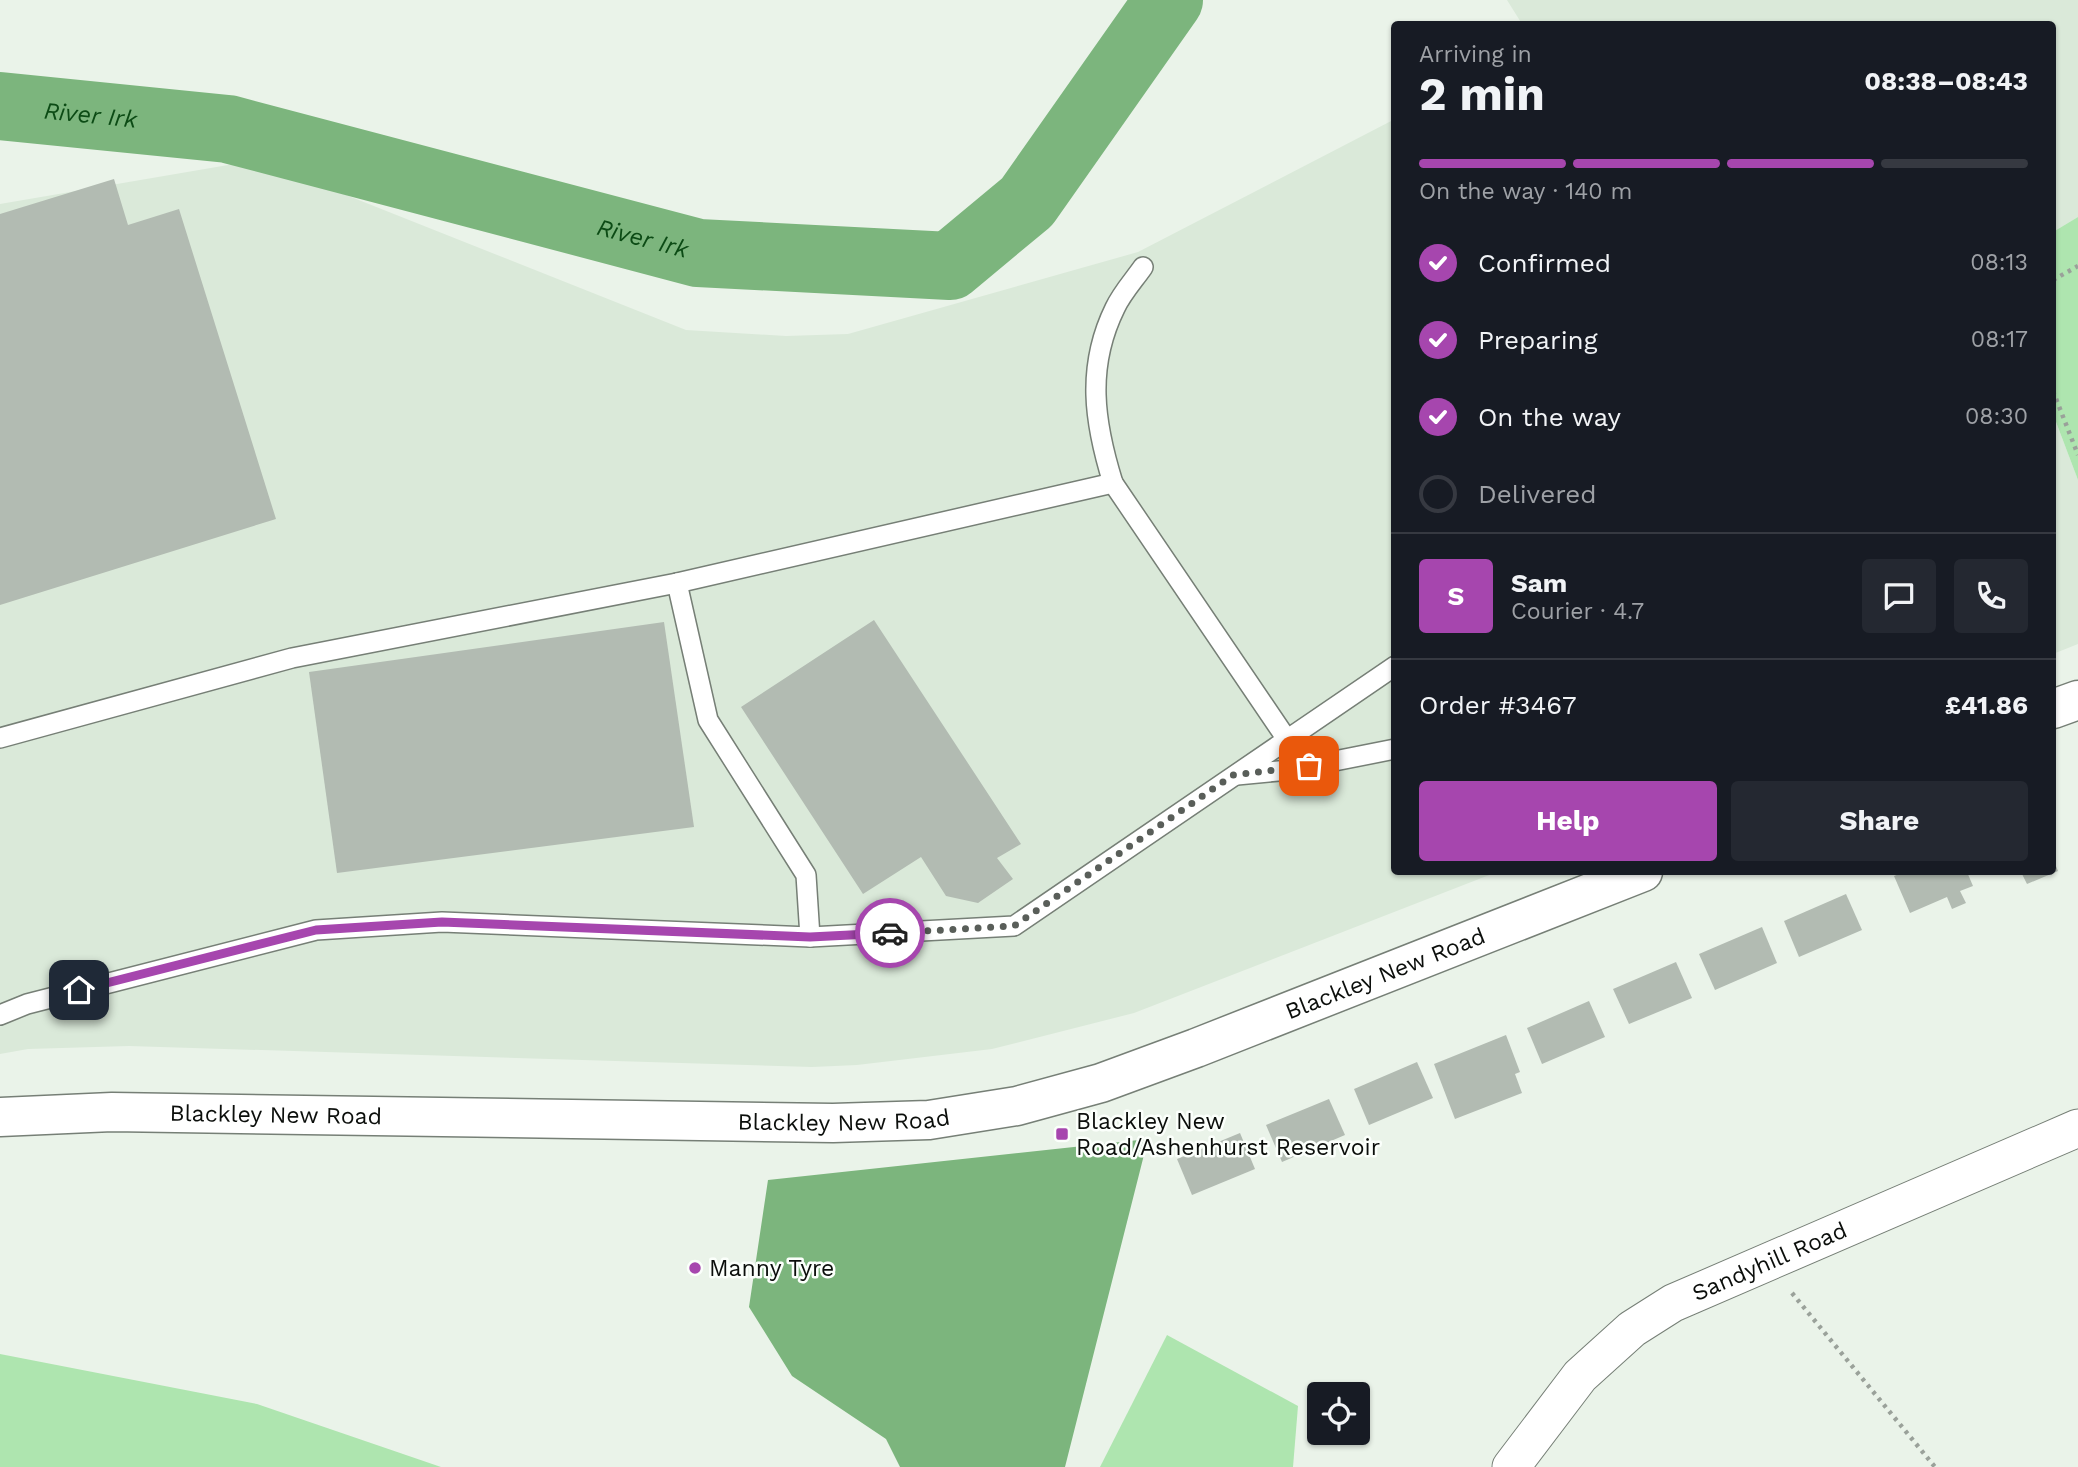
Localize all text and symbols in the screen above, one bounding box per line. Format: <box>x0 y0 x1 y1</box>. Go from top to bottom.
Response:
text: Arriving in <box>1419 41 1532 68</box>
text: 08:38–08:43 <box>1864 66 2028 96</box>
text: 2 min <box>1419 67 1545 121</box>
water label: River Irk <box>43 97 139 134</box>
text: On the way · 140 m <box>1419 178 1632 205</box>
water label: River Irk <box>594 213 692 264</box>
icon: check <box>1419 244 1457 282</box>
text: Confirmed <box>1478 248 1611 278</box>
text: 08:13 <box>1970 249 2028 276</box>
icon: check <box>1419 321 1457 359</box>
text: Preparing <box>1478 325 1598 355</box>
text: 08:17 <box>1971 326 2028 353</box>
icon: check <box>1419 398 1457 436</box>
text: On the way <box>1478 402 1621 432</box>
text: 08:30 <box>1965 403 2028 430</box>
text: Delivered <box>1478 479 1597 509</box>
button: chat <box>1862 559 1936 633</box>
button: phone <box>1954 559 2028 633</box>
text: Sam <box>1511 568 1567 598</box>
text: S <box>1448 581 1464 611</box>
text: Courier · 4.7 <box>1511 598 1644 625</box>
text: Order #3467 <box>1419 690 1576 720</box>
text: £41.86 <box>1945 690 2028 720</box>
pin <box>1279 736 1339 796</box>
icon: bag <box>1290 747 1328 785</box>
button: Help <box>1419 781 1717 861</box>
button: Share <box>1731 781 2028 861</box>
courier <box>855 898 925 968</box>
icon: car <box>871 914 909 952</box>
street label: Blackley New Road <box>1282 923 1489 1025</box>
pin <box>49 960 109 1020</box>
icon: home <box>60 971 98 1009</box>
street label: Blackley New Road <box>169 1100 382 1130</box>
street label: Blackley New Road <box>737 1104 952 1137</box>
place label: Blackley New Road/Ashenhurst Reservoir <box>1076 1108 1380 1161</box>
marker: Blackley New Road/Ashenhurst Reservoir <box>1054 1126 1070 1142</box>
street label: Sandyhill Road <box>1688 1216 1851 1307</box>
place label: Manny Tyre <box>709 1255 834 1282</box>
marker: Manny Tyre <box>687 1260 703 1276</box>
map controls <box>1307 1382 1370 1445</box>
button: locate <box>1307 1382 1370 1445</box>

